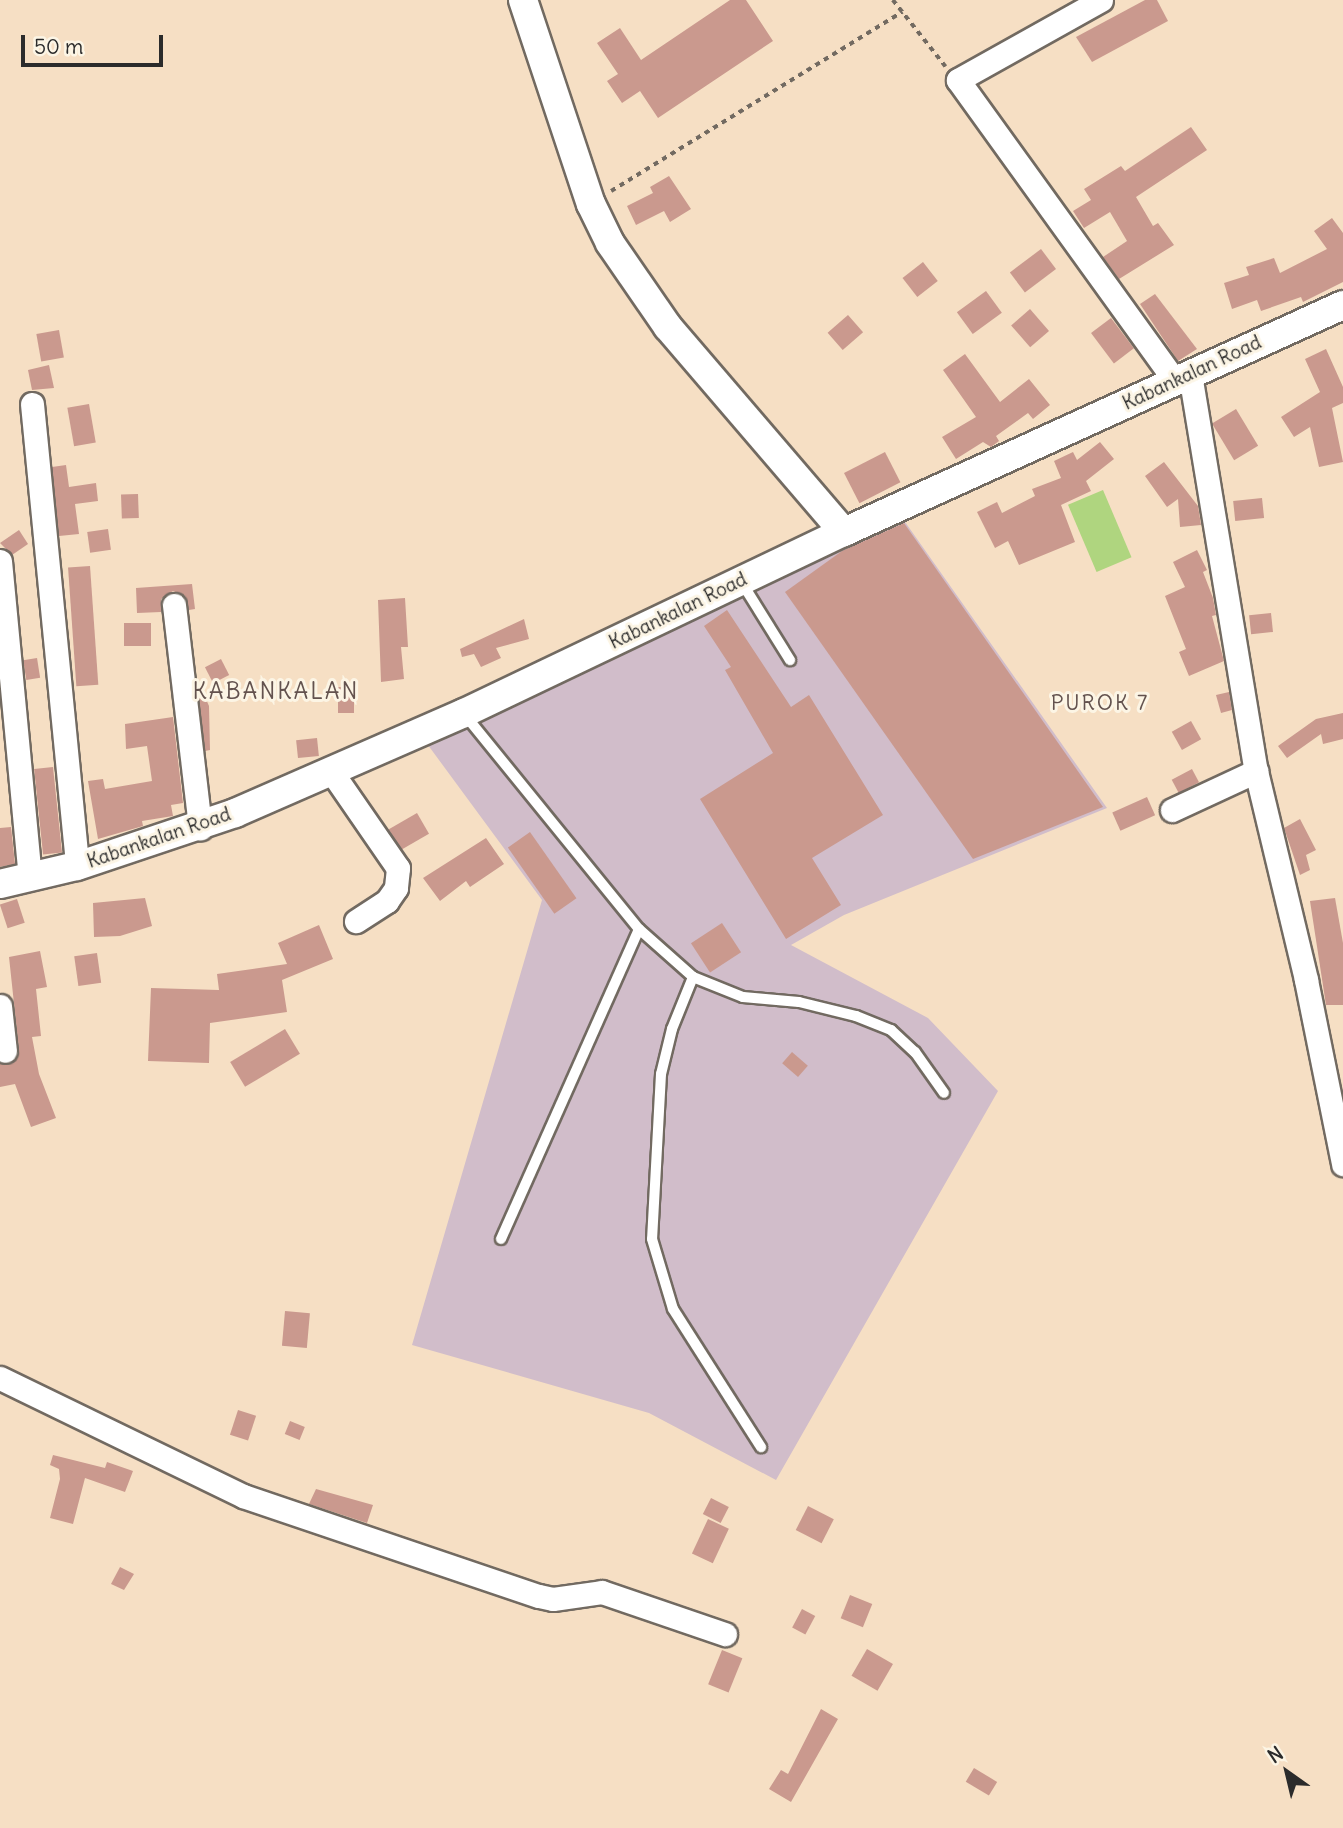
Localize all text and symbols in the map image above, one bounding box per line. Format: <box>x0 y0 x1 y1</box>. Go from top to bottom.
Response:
scale bar <box>24 21 166 65</box>
text: 50 m <box>34 33 83 60</box>
street label: Kabankalan Road <box>1119 331 1265 415</box>
street label: Kabankalan Road <box>605 568 751 654</box>
district label: KABANKALAN <box>194 677 358 705</box>
district label: PUROK 7 <box>1052 690 1148 716</box>
street label: Kabankalan Road <box>84 803 234 873</box>
north arrow <box>1252 1737 1322 1807</box>
text: N <box>1263 1741 1287 1768</box>

